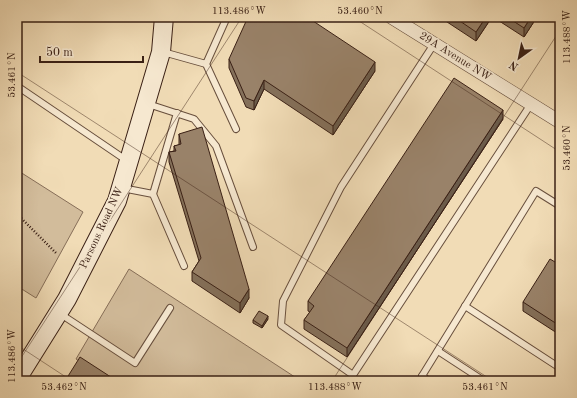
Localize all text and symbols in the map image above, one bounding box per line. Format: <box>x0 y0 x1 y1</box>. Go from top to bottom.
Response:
text: 113.486°W <box>212 6 266 16</box>
text: 53.460°N <box>337 6 383 16</box>
text: 113.488°W <box>562 10 572 64</box>
street label: 29A Avenue NW <box>417 30 493 84</box>
scale bar <box>40 38 143 64</box>
north arrow <box>499 38 539 78</box>
text: 50 m <box>46 46 73 59</box>
text: 53.461°N <box>7 52 17 98</box>
text: N <box>507 58 521 72</box>
text: 53.460°N <box>562 125 572 171</box>
street label: Parsons Road NW <box>78 185 126 271</box>
text: 113.486°W <box>7 329 17 383</box>
text: 53.462°N <box>41 382 87 392</box>
text: 113.488°W <box>308 382 362 392</box>
text: 53.461°N <box>462 382 508 392</box>

